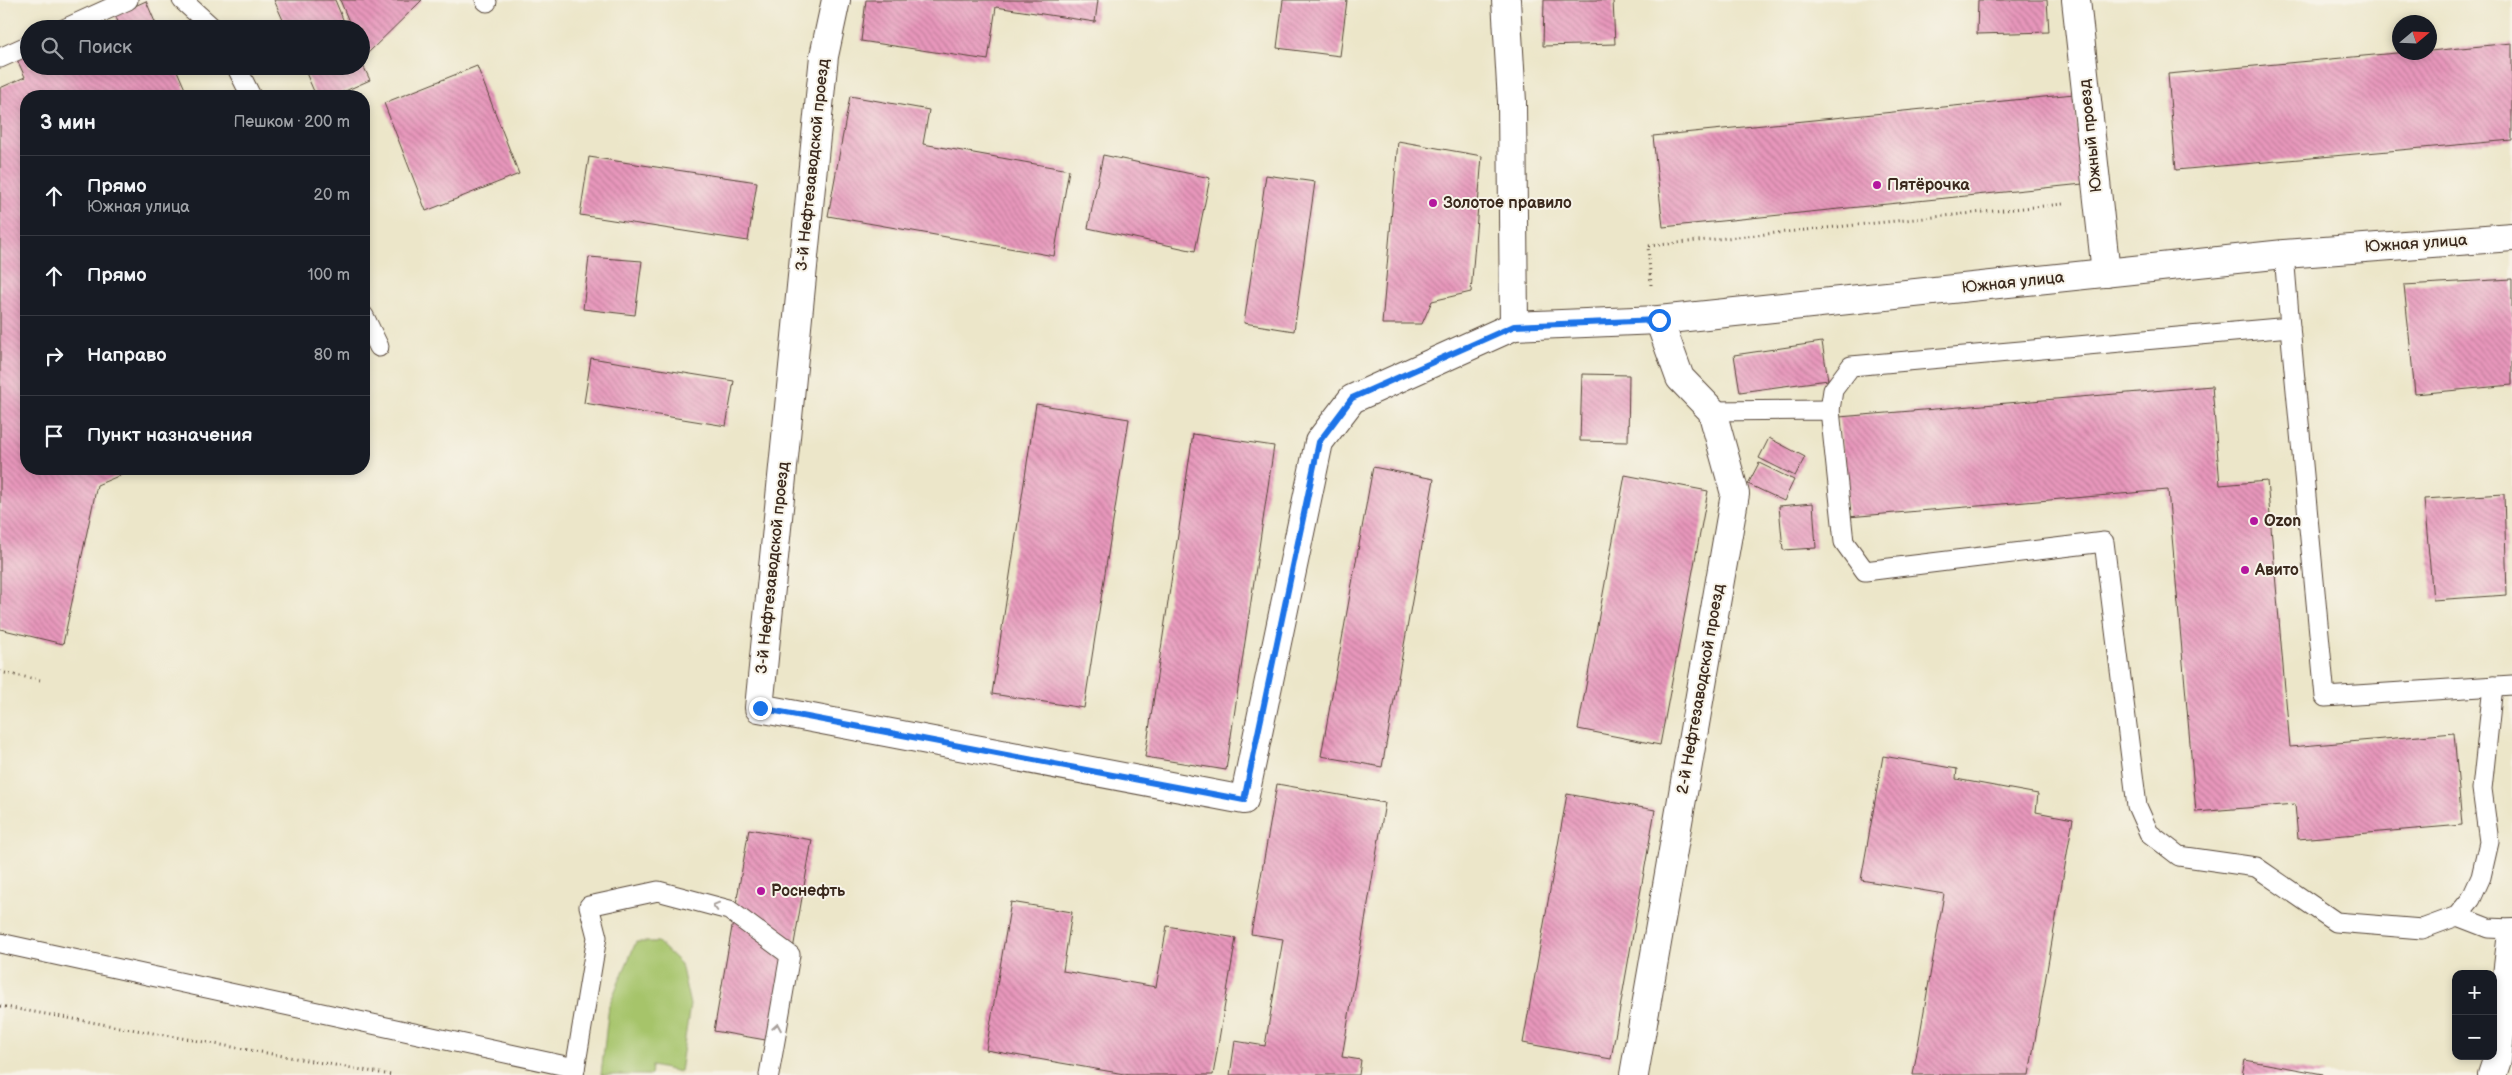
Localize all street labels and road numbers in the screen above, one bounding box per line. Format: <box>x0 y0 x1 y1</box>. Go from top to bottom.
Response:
street label: 3-й Нефтезаводской проезд <box>792 58 834 272</box>
street label: Южный проезд <box>2076 78 2106 194</box>
street label: Южная улица <box>2364 231 2468 257</box>
street label: Южная улица <box>1961 268 2066 298</box>
street label: 3-й Нефтезаводской проезд <box>752 461 794 675</box>
street label: 2-й Нефтезаводской проезд <box>1673 582 1729 796</box>

